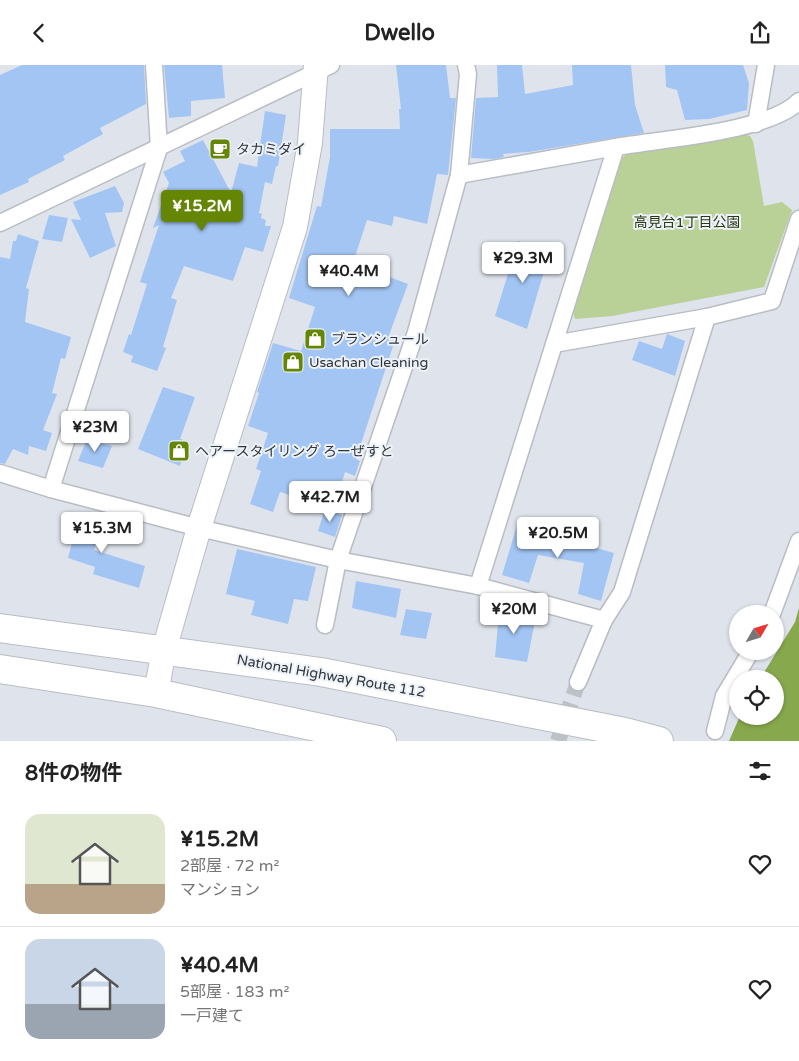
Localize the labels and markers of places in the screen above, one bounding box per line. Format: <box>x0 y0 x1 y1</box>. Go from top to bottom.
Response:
cafe icon: タカミダイ <box>208 137 232 161</box>
place label: タカミダイ <box>236 141 306 158</box>
pin: ¥15.2M <box>161 189 243 232</box>
pin: ¥29.3M <box>482 241 564 284</box>
pin: ¥40.4M <box>308 255 390 297</box>
shop icon: ブランシュール <box>303 327 327 351</box>
place label: ブランシュール <box>331 331 429 348</box>
shop icon: Usachan Cleaning <box>281 350 305 374</box>
place label: Usachan Cleaning <box>309 354 428 371</box>
pin: ¥23M <box>65 411 125 453</box>
shop icon: ヘアースタイリング ろーぜすと <box>167 439 191 463</box>
place label: ヘアースタイリング ろーぜすと <box>195 443 393 460</box>
pin: ¥42.7M <box>289 481 371 523</box>
pin: ¥15.3M <box>61 511 143 554</box>
pin: ¥20.5M <box>517 517 599 559</box>
pin: ¥20M <box>484 593 544 635</box>

